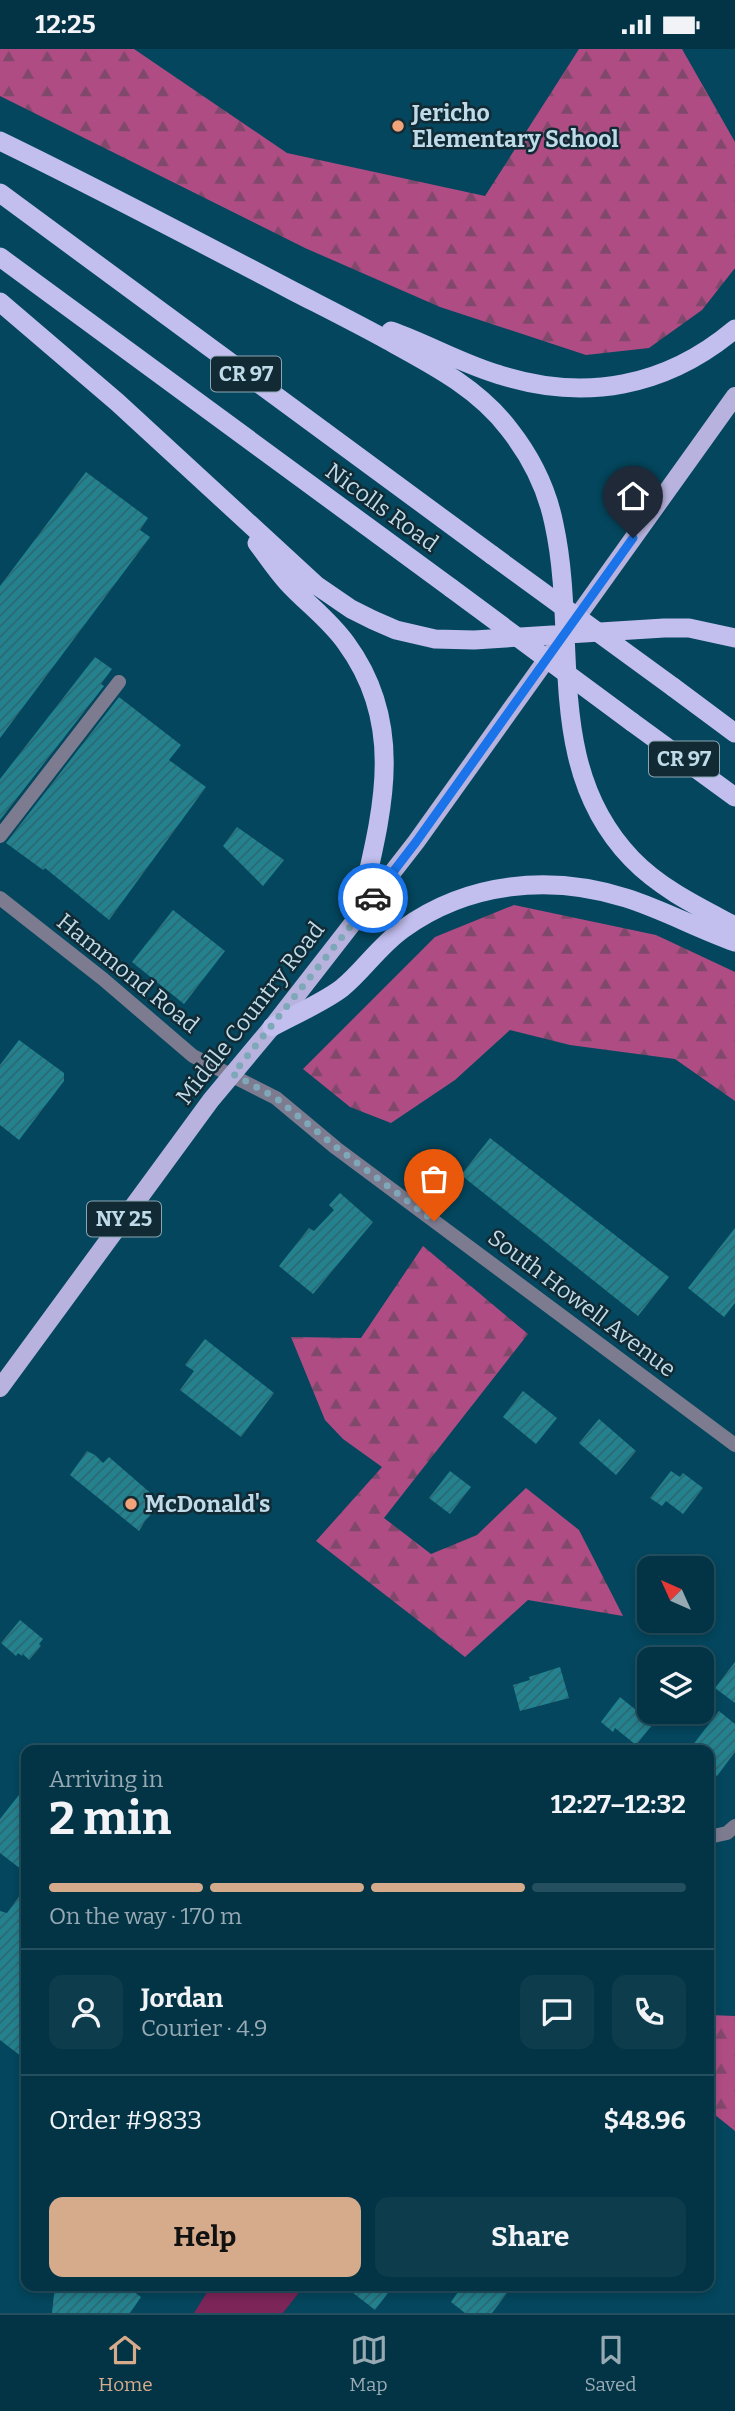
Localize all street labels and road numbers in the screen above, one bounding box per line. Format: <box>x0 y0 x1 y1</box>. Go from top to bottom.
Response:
road number: CR 97 <box>211 357 281 391</box>
street label: Nicolls Road <box>320 457 444 558</box>
road number: CR 97 <box>649 741 719 777</box>
street label: Hammond Road <box>51 907 205 1039</box>
street label: Middle Country Road <box>170 916 330 1110</box>
road number: NY 25 <box>87 1201 161 1237</box>
street label: South Howell Avenue <box>483 1223 681 1383</box>

